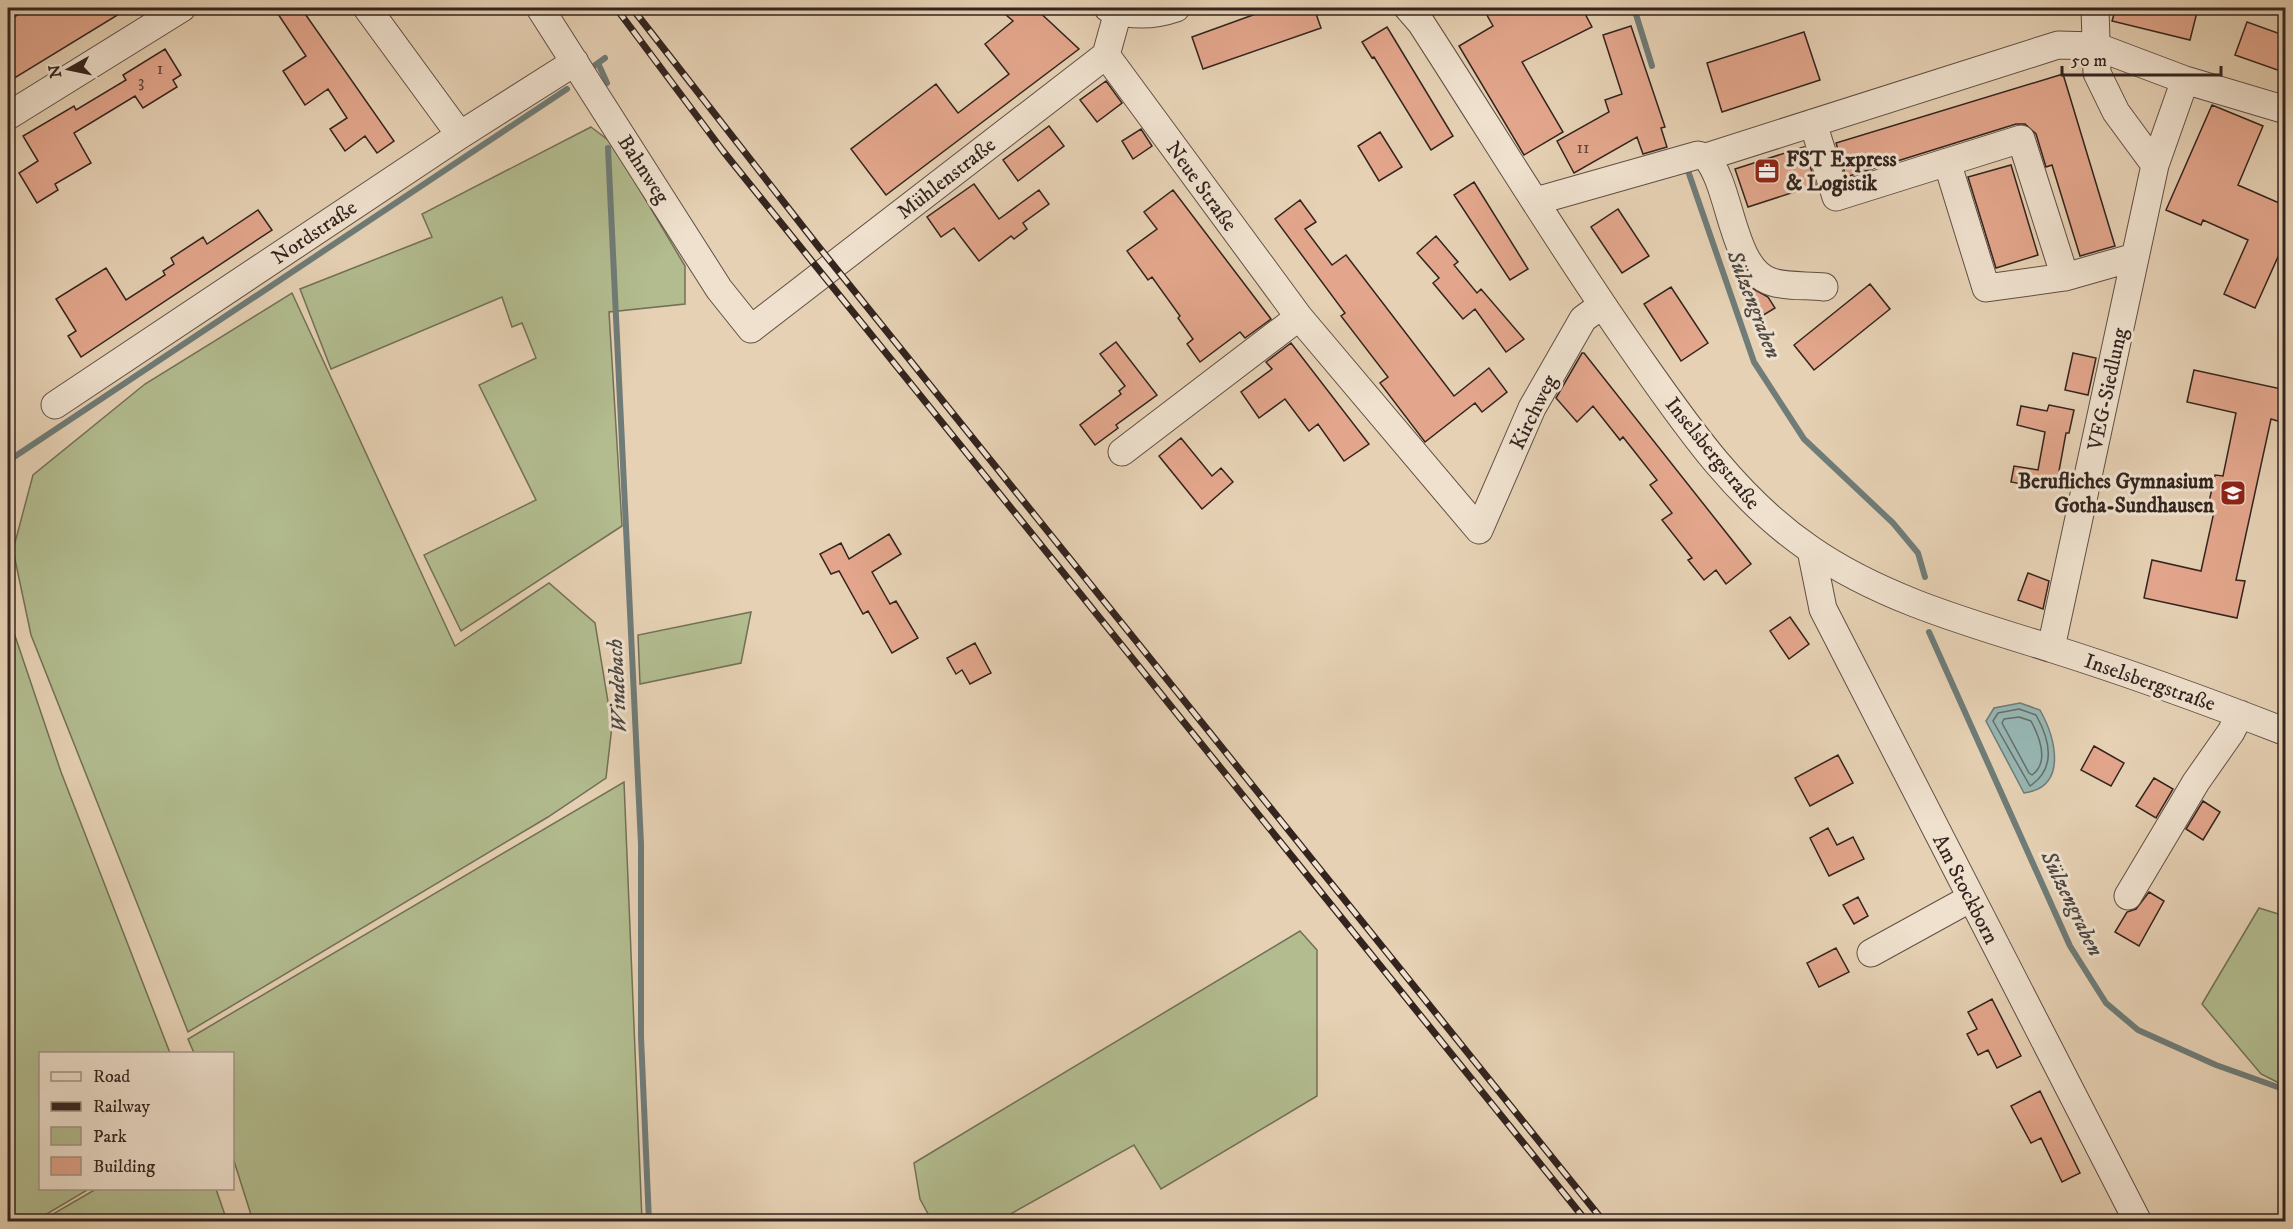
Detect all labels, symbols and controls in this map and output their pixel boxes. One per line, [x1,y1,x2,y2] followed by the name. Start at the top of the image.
[39,39,99,99] north arrow
[2062,39,2221,77] scale bar
[2071,50,2107,72] text: 50 m
[157,58,163,80] house number: 1
[44,63,66,79] text: N
[138,71,144,93] house number: 3
[611,130,675,209] street label: Bahnweg
[892,132,1001,225] street label: Mühlenstraße
[1160,137,1243,237] street label: Neue Straße
[1576,137,1590,159] house number: 11
[1786,147,1896,197] place label: FST Express & Logistik
[1752,156,1782,186] office icon: FST Express & Logistik
[267,195,362,271] street label: Nordstraße
[1720,246,1787,363] water label: Sülzengraben
[2082,325,2134,454] street label: VEG-Siedlung
[1505,370,1563,454] street label: Kirchweg
[1659,392,1766,515] street label: Inselsbergstraße
[2018,469,2215,519] place label: Berufliches Gymnasium Gotha-Sundhausen
[2218,478,2248,508] school or university icon: Berufliches Gymnasium Gotha-Sundhausen
[602,638,633,734] water label: Windebach
[2081,648,2219,718] street label: Inselsbergstraße
[1926,830,2004,949] street label: Am Stockborn
[2034,846,2109,961] water label: Sülzengraben
[39,1052,234,1190] legend
[93,1066,130,1088] text: Road
[93,1096,151,1118] text: Railway
[93,1126,127,1148] text: Park
[93,1156,155,1178] text: Building

